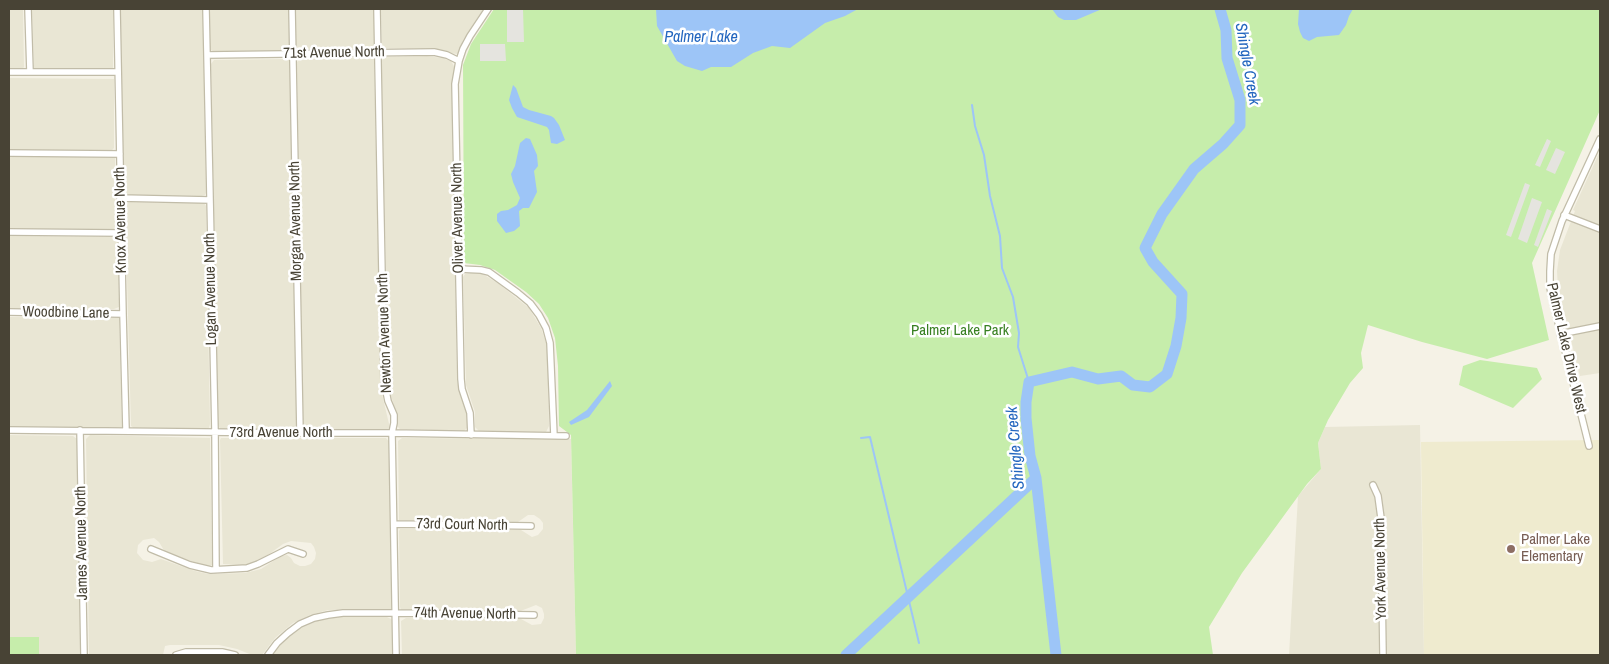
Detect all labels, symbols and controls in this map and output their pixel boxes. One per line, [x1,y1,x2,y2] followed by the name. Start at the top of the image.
[1230,21,1264,107] water label: Shingle Creek
[664,28,738,48] water label: Palmer Lake
[283,43,385,63] street label: 71st Avenue North
[286,161,306,281] street label: Morgan Avenue North
[448,162,468,274] street label: Oliver Avenue North
[111,167,131,273] street label: Knox Avenue North
[201,233,221,345] street label: Logan Avenue North
[374,273,396,393] street label: Newton Avenue North
[1542,281,1590,415] street label: Palmer Lake Drive West
[23,303,109,323] street label: Woodbine Lane
[911,322,1009,340] park label: Palmer Lake Park
[1003,406,1029,490] water label: Shingle Creek
[229,424,333,442] street label: 73rd Avenue North
[72,486,92,600] street label: James Avenue North
[416,515,508,535] street label: 73rd Court North
[1371,517,1391,621] street label: York Avenue North
[1521,531,1590,566] place label: Palmer Lake Elementary
[1505,543,1517,555] marker: Palmer Lake Elementary
[414,604,516,624] street label: 74th Avenue North

